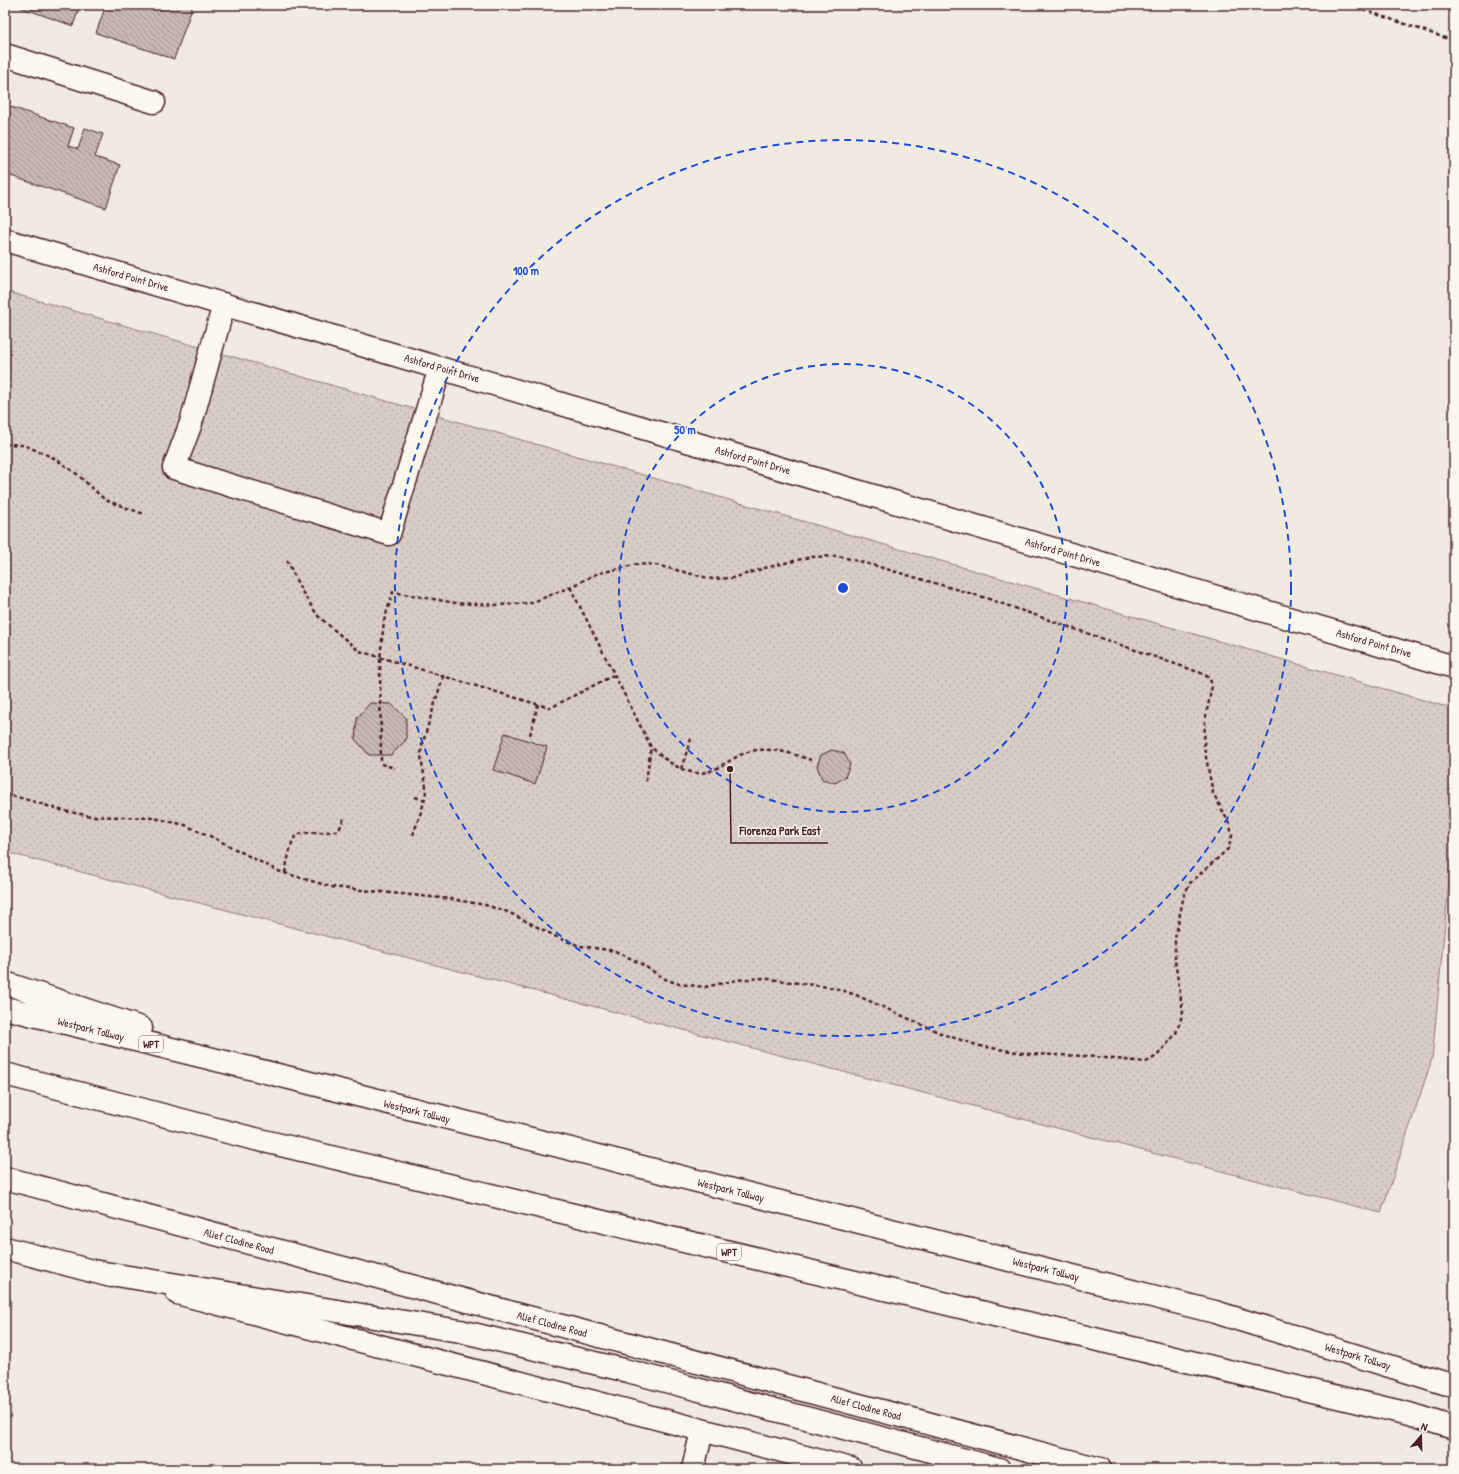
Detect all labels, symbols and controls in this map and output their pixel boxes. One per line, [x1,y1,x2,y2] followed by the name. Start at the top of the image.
[92,260,171,295] street label: Ashford Point Drive
[513,262,539,279] text: 100 m
[403,351,482,386] street label: Ashford Point Drive
[674,421,696,438] text: 50 m
[714,443,793,478] street label: Ashford Point Drive
[1024,535,1103,570] street label: Ashford Point Drive
[836,581,850,595] centre of rings
[1335,626,1414,661] street label: Ashford Point Drive
[731,819,828,843] callout: Fiorenza Park East
[738,822,821,839] text: Fiorenza Park East
[56,1014,126,1044] street label: Westpark Tollway
[139,1036,163,1052] road number: WPT
[382,1096,452,1126] street label: Westpark Tollway
[696,1175,766,1205] street label: Westpark Tollway
[203,1225,276,1257] street label: Alief Clodine Road
[717,1244,741,1260] road number: WPT
[1011,1254,1081,1284] street label: Westpark Tollway
[516,1308,589,1340] street label: Alief Clodine Road
[1323,1339,1393,1373] street label: Westpark Tollway
[830,1391,903,1423] street label: Alief Clodine Road
[1401,1416,1441,1456] north arrow
[1419,1419,1430,1434] text: N

